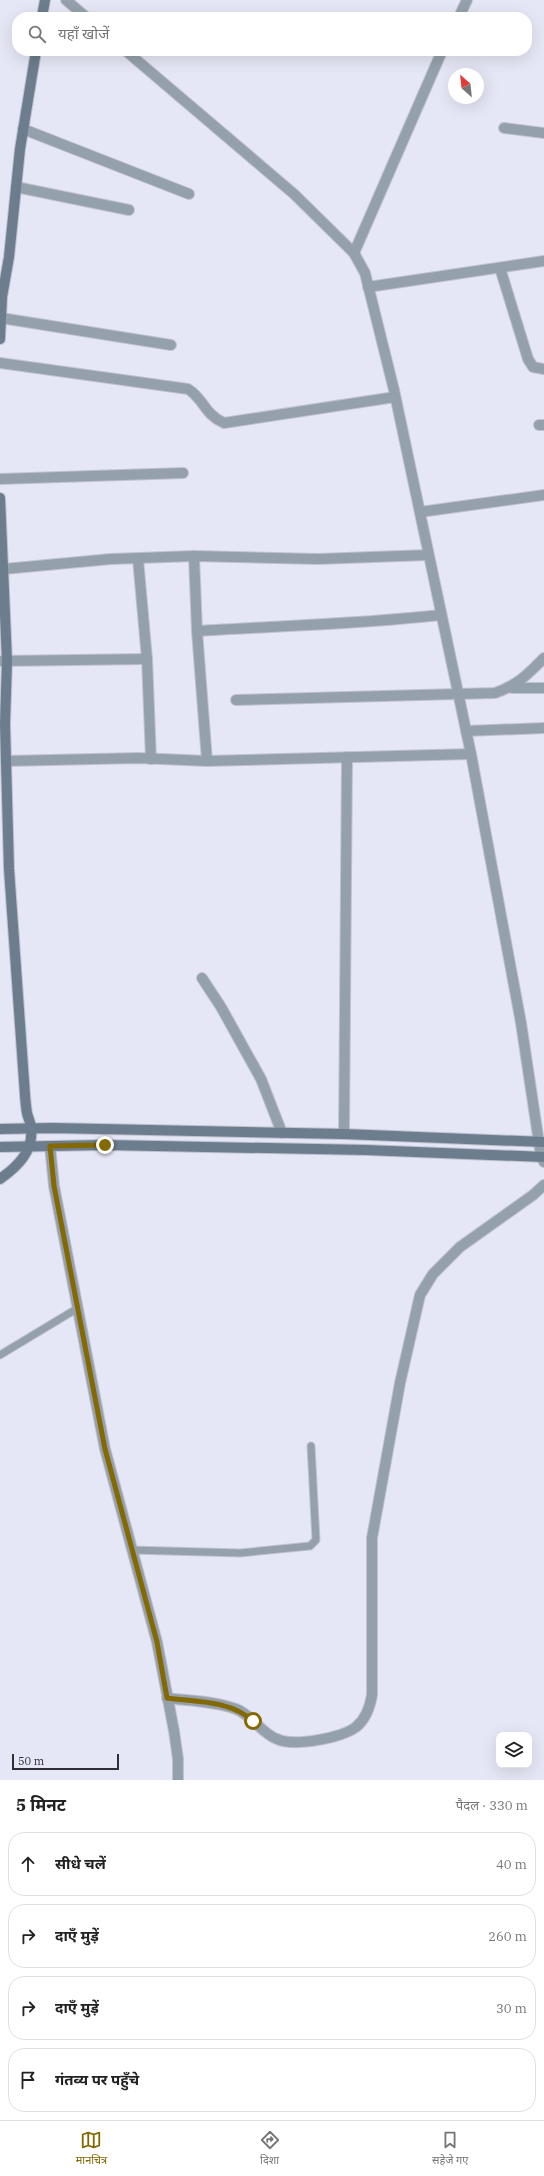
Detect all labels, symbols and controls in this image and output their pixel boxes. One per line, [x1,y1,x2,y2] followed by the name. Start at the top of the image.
[12,12,532,56] search box
[26,23,48,45] icon: search
[58,24,109,43] text: यहाँ खोजें
[448,68,484,104] north arrow
[96,1136,114,1154] route end
[244,1712,262,1730] route start
[496,1732,532,1768] map controls
[496,1732,532,1768] button: layers
[12,1752,119,1771] scale bar
[18,1754,44,1768] text: 50 m
[16,1794,66,1816] text: 5 मिनट
[456,1797,528,1814] text: पैदल · 330 m
[17,1853,39,1875] icon: ahead
[55,1854,106,1873] text: सीधे चलें
[496,1856,527,1873] text: 40 m
[17,1925,39,1947] icon: right
[55,1926,99,1945] text: दाएँ मुड़ें
[488,1928,527,1945] text: 260 m
[17,1997,39,2019] icon: right
[55,1998,99,2017] text: दाएँ मुड़ें
[496,2000,527,2017] text: 30 m
[17,2069,39,2091] icon: arrive
[55,2070,139,2089] text: गंतव्य पर पहुँचे
[76,2129,107,2168] tab: मानचित्र
[259,2129,281,2168] tab: दिशा
[432,2129,468,2168] tab: सहेजे गए

